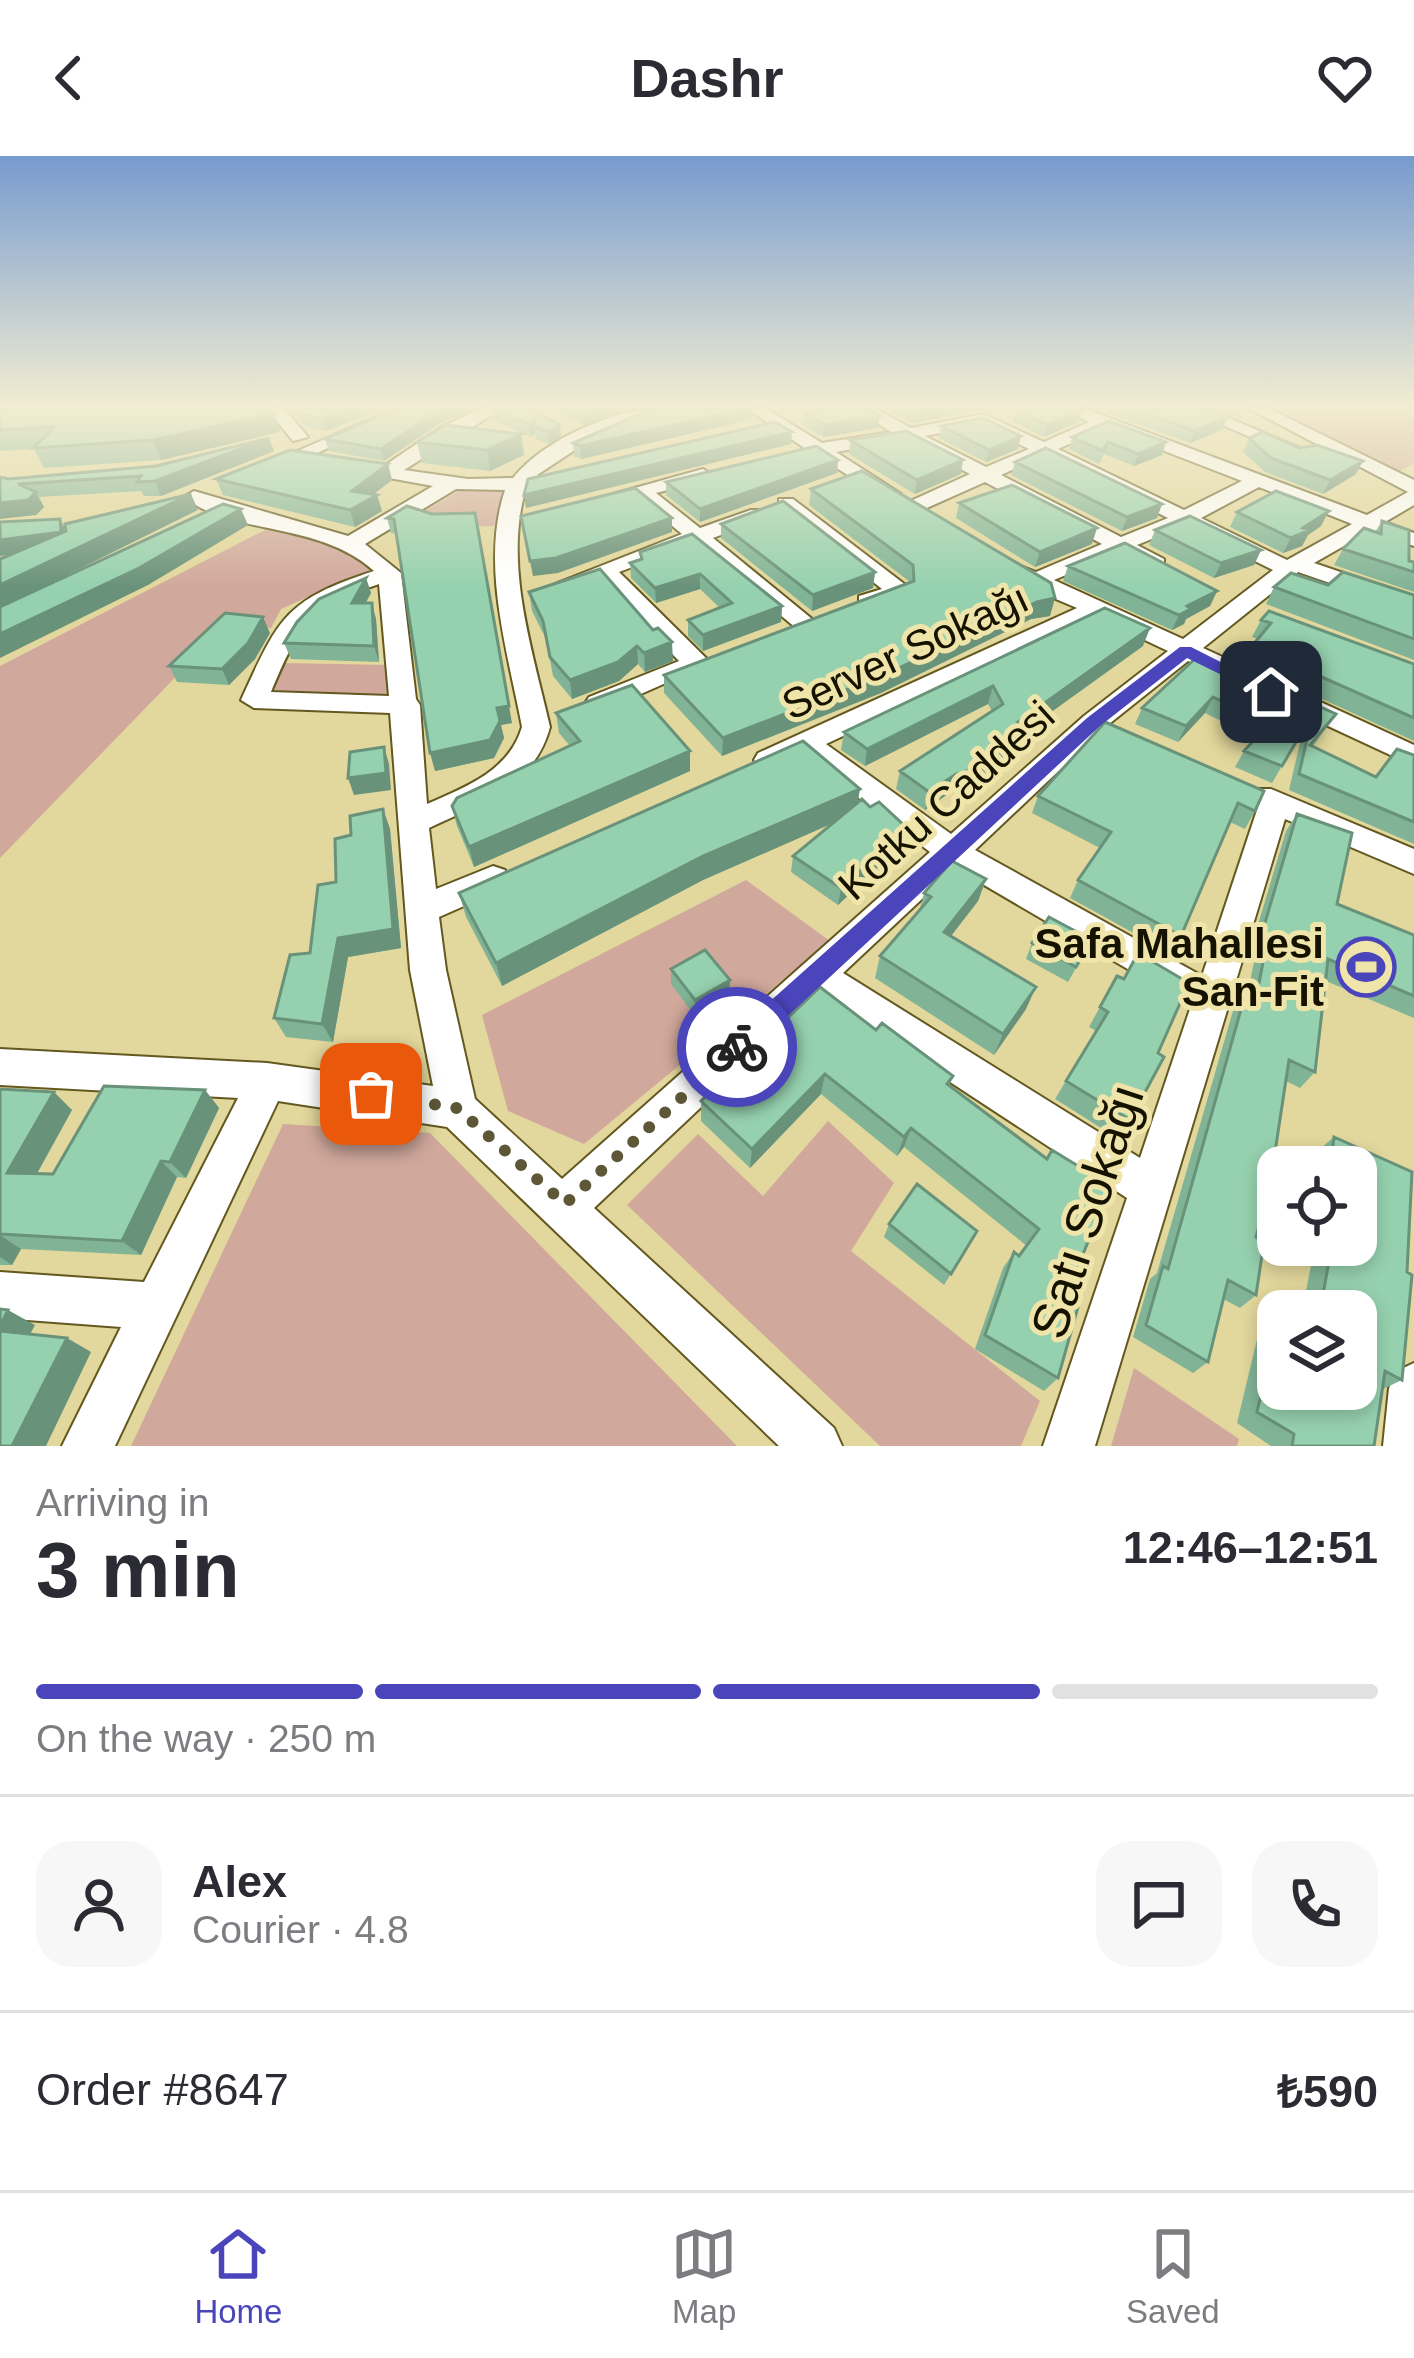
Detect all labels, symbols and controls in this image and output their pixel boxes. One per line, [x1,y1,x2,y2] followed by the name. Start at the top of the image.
[36,45,102,111] icon: back
[1312,45,1378,111] icon: heart
[630,48,784,108] text: Dashr
[775,574,1036,729] street label: Server Sokağı
[1220,641,1322,743] pin
[1238,659,1304,725] icon: home
[829,692,1064,909] street label: Kotku Caddesi
[1035,920,1324,1015] place label: Safa Mahallesi San-Fit
[1335,936,1397,998] sports icon: Safa Mahallesi San-Fit
[677,987,797,1107] courier
[704,1014,770,1080] icon: bike
[320,1043,422,1145] pin
[338,1061,404,1127] icon: bag
[1020,1077,1155,1345] street label: Satı Sokağı
[1257,1146,1377,1410] map controls
[1257,1146,1377,1266] button: locate
[1257,1290,1377,1410] button: layers
[36,1481,209,1524] text: Arriving in
[1123,1522,1378,1573] text: 12:46–12:51
[36,1526,240,1614] text: 3 min
[36,1717,376,1760] text: On the way · 250 m
[36,1841,162,1967] button: person
[1096,1841,1222,1967] button: chat
[1252,1841,1378,1967] button: phone
[192,1856,287,1907] text: Alex
[192,1908,409,1951] text: Courier · 4.8
[36,2064,289,2115] text: Order #8647
[1277,2066,1378,2117] text: ₺590
[194,2221,282,2331] tab: Home
[671,2221,737,2331] tab: Map
[1126,2221,1220,2331] tab: Saved

